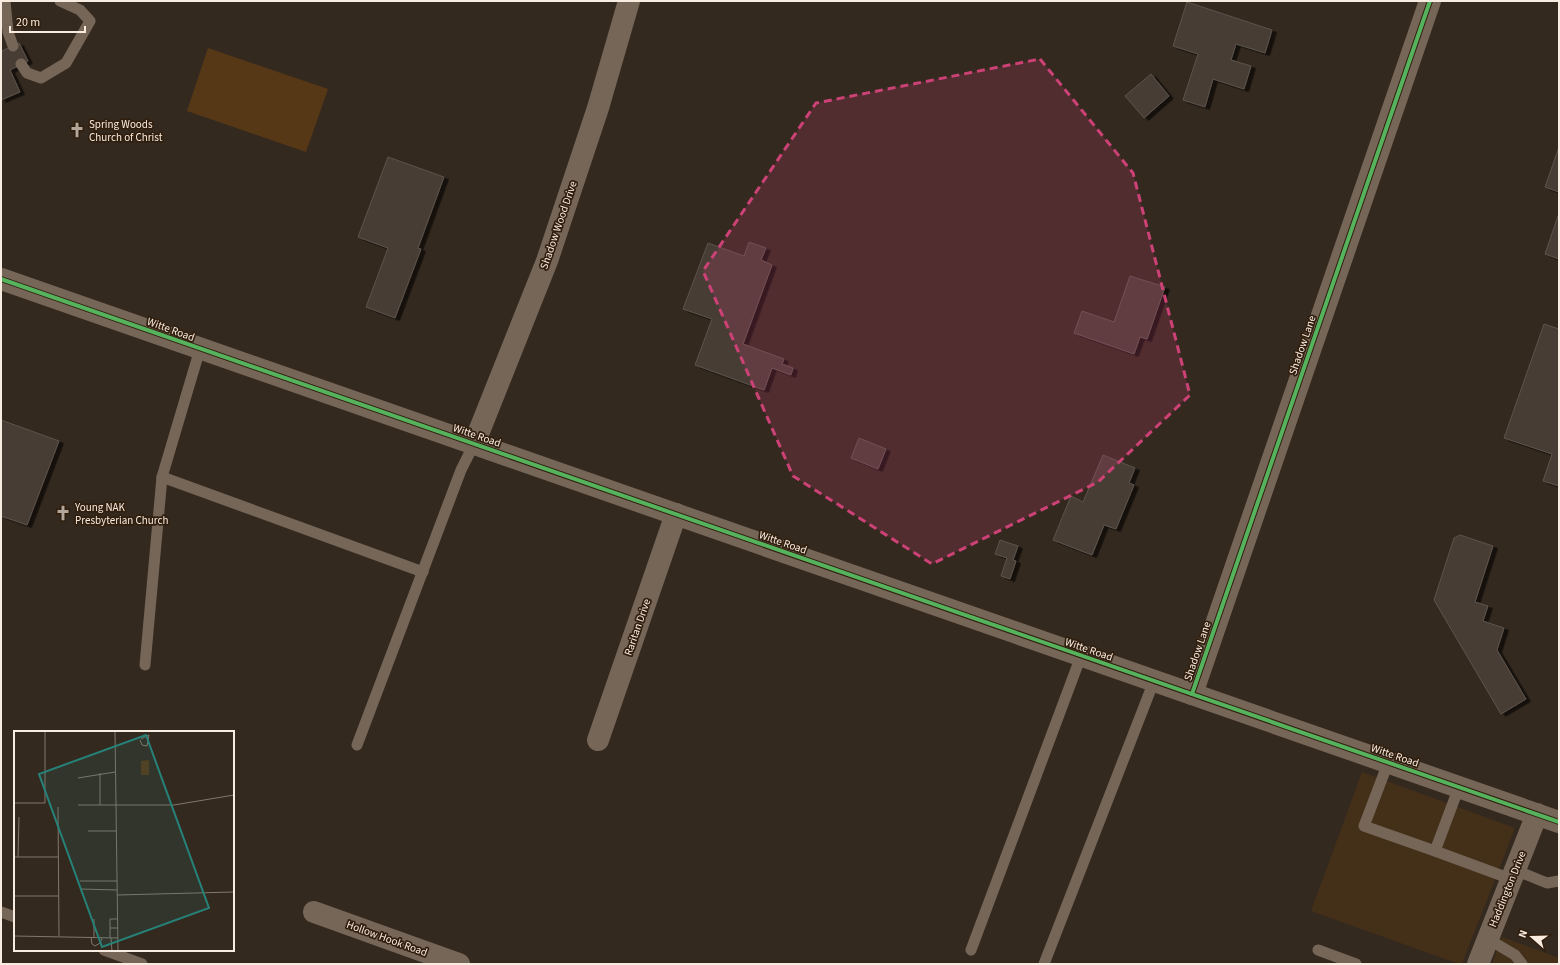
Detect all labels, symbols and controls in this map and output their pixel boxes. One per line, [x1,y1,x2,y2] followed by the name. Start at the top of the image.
[10,8,85,34] scale bar
[16,14,40,31] text: 20 m
[89,117,163,145] place label: Spring Woods Church of Christ
[68,121,86,139] church icon: Spring Woods Church of Christ
[536,179,581,271] street label: Shadow Wood Drive
[1285,313,1320,377] street label: Shadow Lane
[145,314,197,345] street label: Witte Road
[451,420,503,451] street label: Witte Road
[74,500,168,528] place label: Young NAK Presbyterian Church
[54,504,72,522] church icon: Young NAK Presbyterian Church
[757,527,809,558] street label: Witte Road
[621,596,654,658] street label: Raritan Drive
[1180,619,1215,683] street label: Shadow Lane
[1063,634,1115,665] street label: Witte Road
[14,731,234,951] inset map
[1369,740,1421,771] street label: Witte Road
[1485,848,1530,929] street label: Haddington Drive
[344,917,429,960] street label: Hollow Hook Road
[1512,917,1552,957] north arrow
[1515,928,1531,940] text: N

